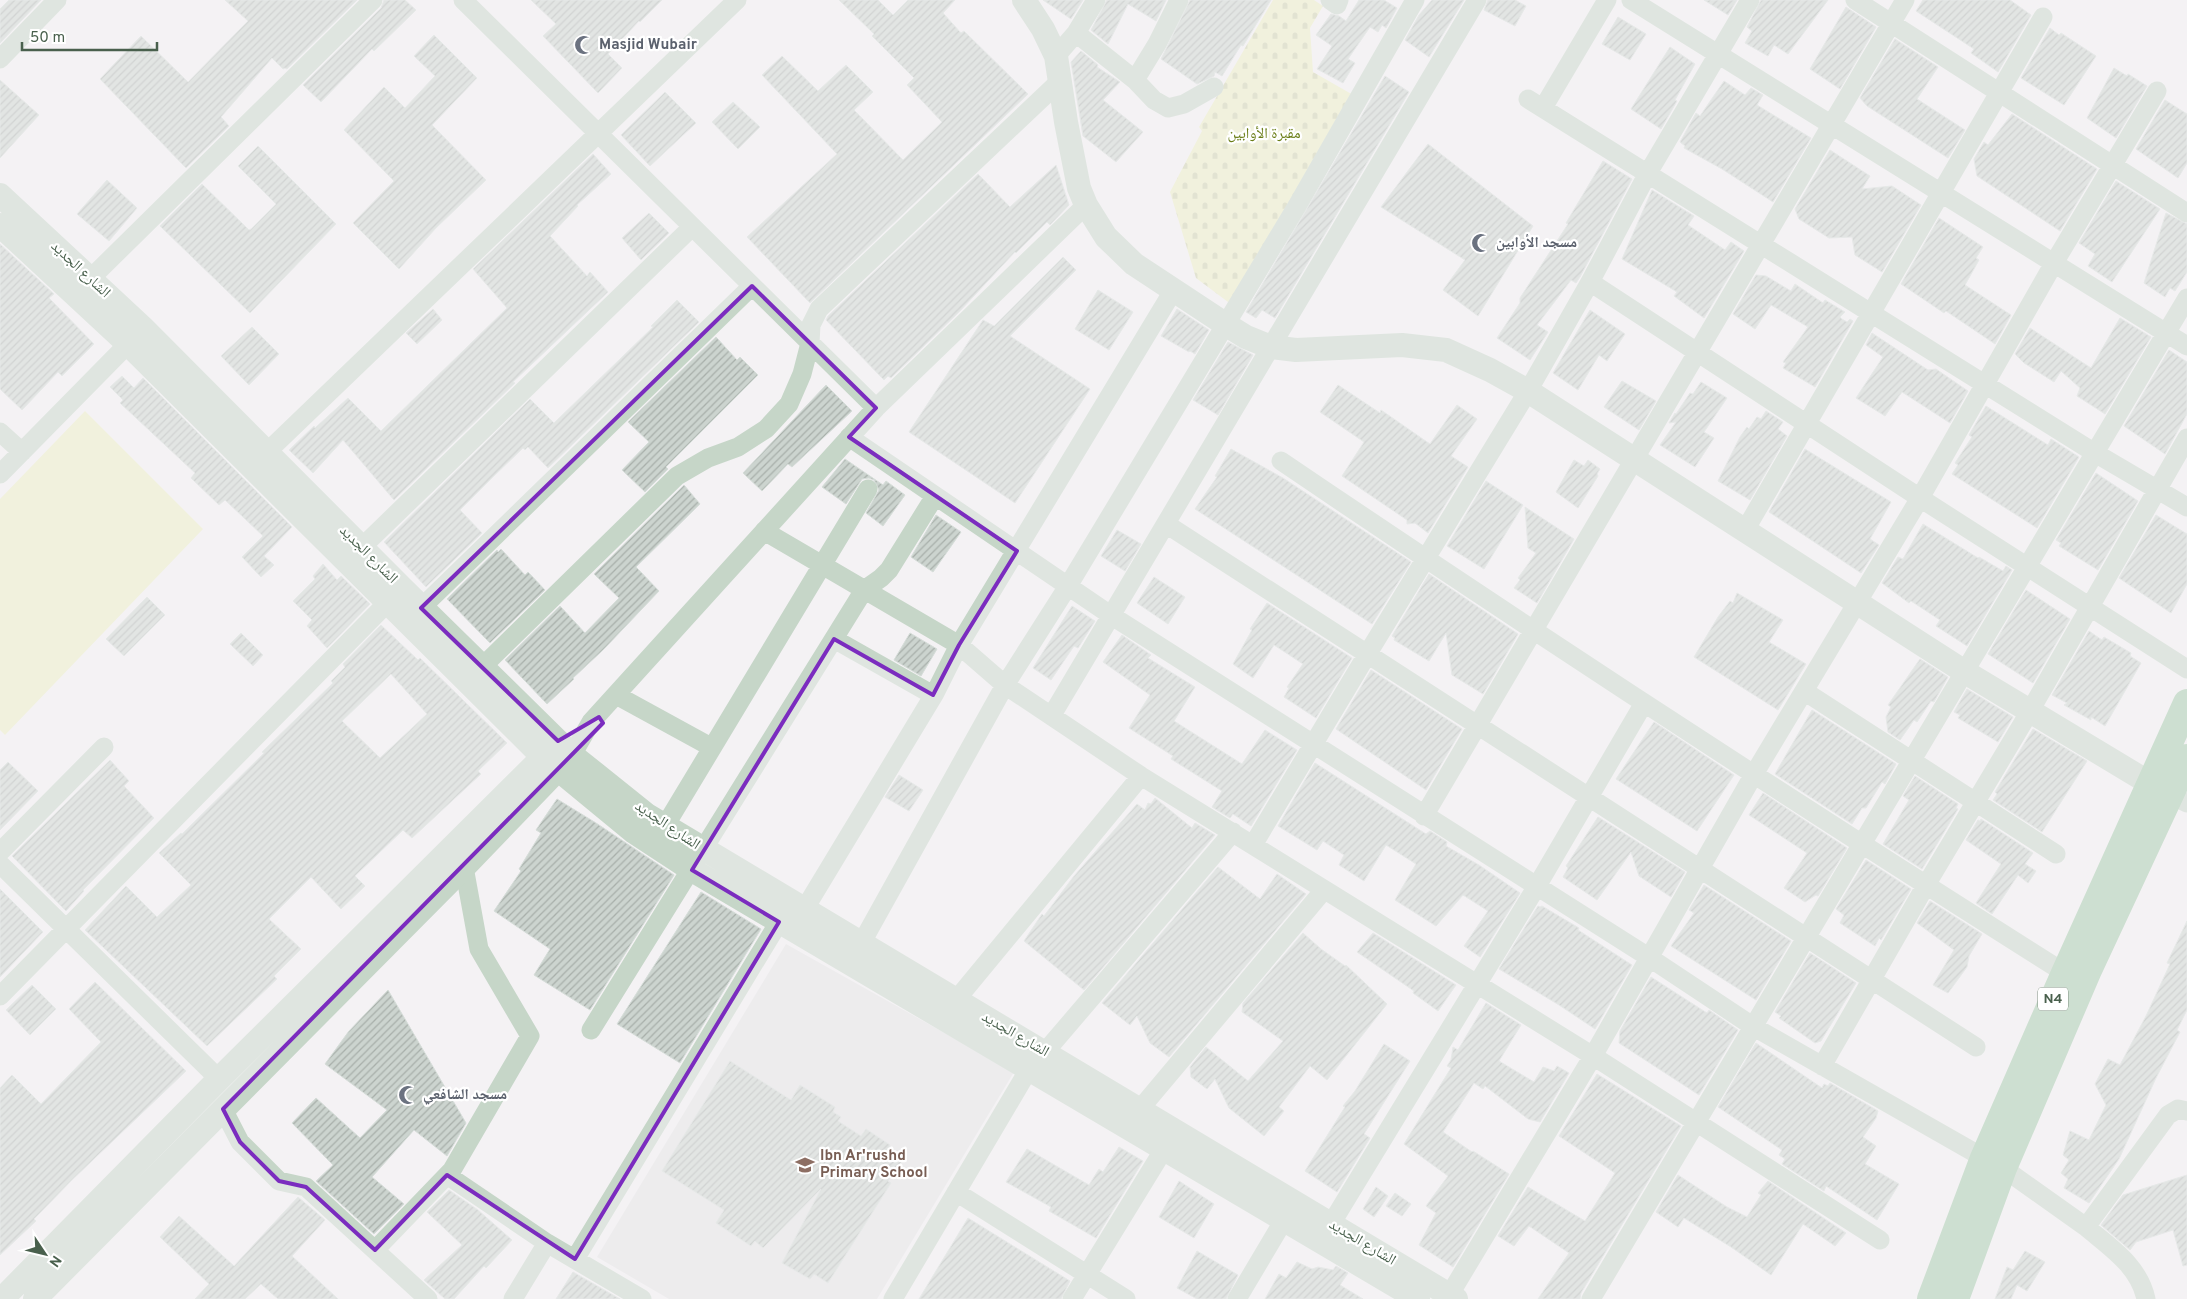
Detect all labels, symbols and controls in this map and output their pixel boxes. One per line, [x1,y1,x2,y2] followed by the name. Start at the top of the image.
[22,20,158,52] scale bar
[30,29,65,48] text: 50 m
[573,34,595,56] mosque icon: Masjid Wubair
[599,36,698,55] place label: Masjid Wubair
[1228,125,1301,144] park label: مقبرة الأوابين
[1470,232,1492,254] mosque icon: مسجد الأوابين
[1496,234,1577,253] place label: مسجد الأوابين
[46,237,114,303] street label: الشارع الجديد
[335,522,401,588] street label: الشارع الجديد
[631,797,703,855] street label: الشارع الجديد
[2038,988,2068,1011] road number: N4
[978,1008,1052,1062] street label: الشارع الجديد
[397,1084,419,1106] mosque icon: مسجد الشافعي
[423,1086,507,1105] place label: مسجد الشافعي
[820,1147,928,1183] place label: Ibn Ar'rushd Primary School
[794,1154,816,1176] school or university icon: Ibn Ar'rushd Primary School
[1325,1216,1399,1270] street label: الشارع الجديد
[20,1229,70,1279] north arrow
[45,1252,64,1270] text: N

